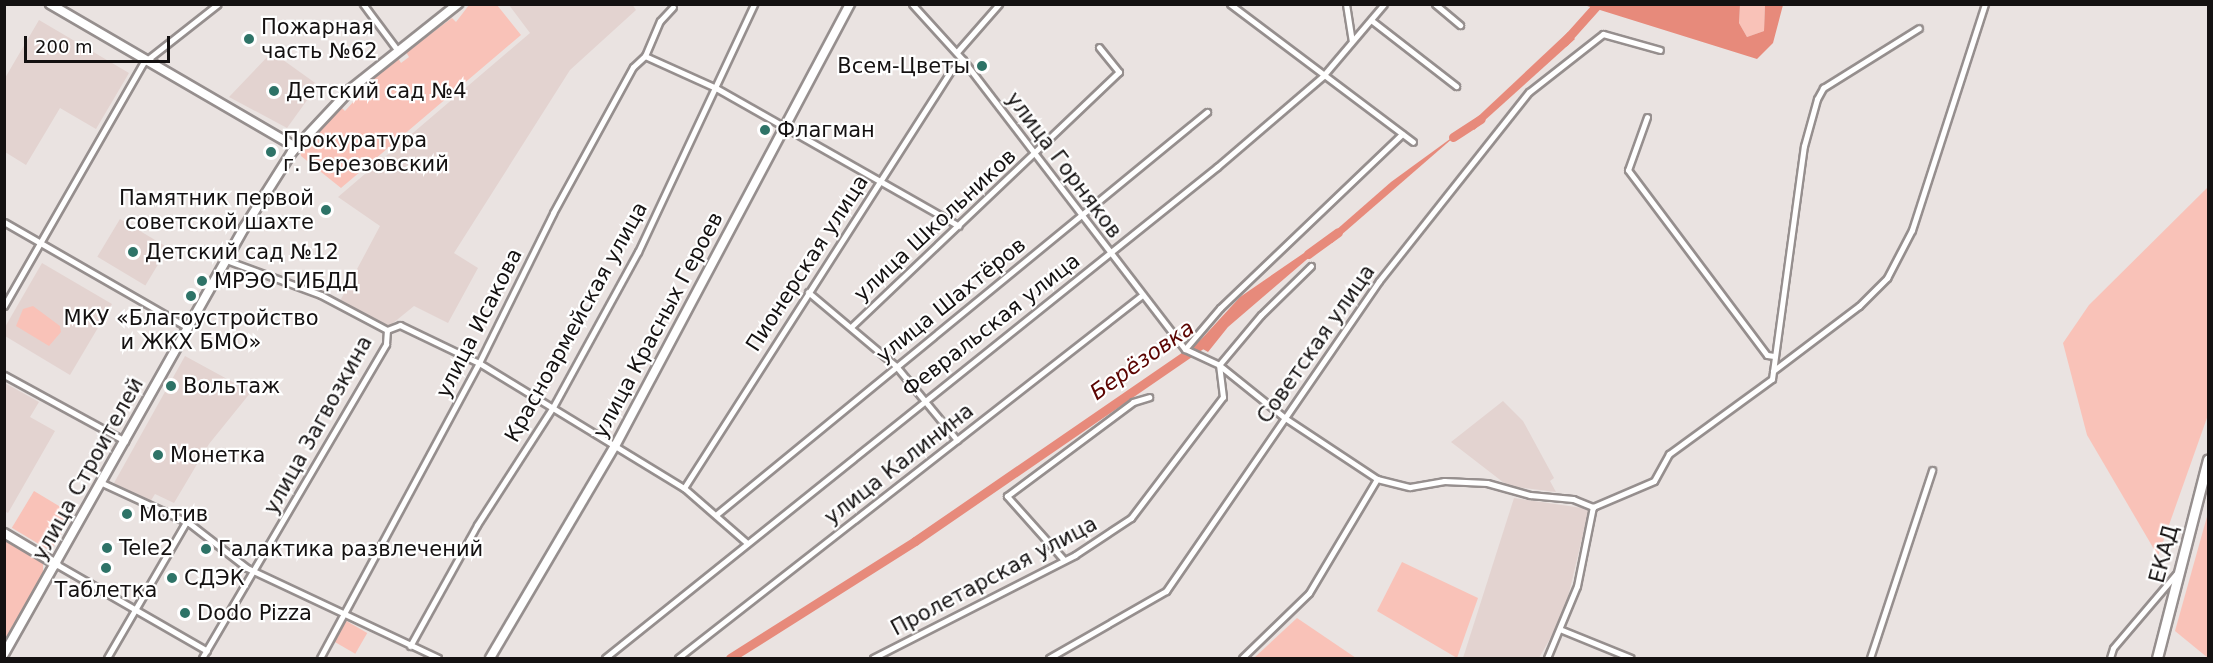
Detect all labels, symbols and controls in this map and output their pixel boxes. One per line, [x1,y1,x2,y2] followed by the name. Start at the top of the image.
[261,14,378,64] place label: Пожарная часть №62
[27,24,172,62] scale bar
[242,32,256,46] marker: Пожарная часть №62
[35,36,93,57] text: 200 m
[837,53,970,79] place label: Всем-Цветы
[975,59,989,73] marker: Всем-Цветы
[286,78,467,104] place label: Детский сад №4
[267,84,281,98] marker: Детский сад №4
[1001,87,1127,243] street label: улица Горняков
[777,117,875,143] place label: Флагман
[758,123,772,137] marker: Флагман
[283,127,449,177] place label: Прокуратура г. Березовский
[849,143,1021,307] street label: улица Школьников
[264,145,278,159] marker: Прокуратура г. Березовский
[741,170,873,356] street label: Пионерская улица
[119,185,314,235] place label: Памятник первой советской шахте
[499,197,653,447] street label: Красноармейская улица
[319,203,333,217] marker: Памятник первой советской шахте
[588,208,728,442] street label: улица Красных Героев
[871,232,1031,368] street label: улица Шахтёров
[145,239,339,265] place label: Детский сад №12
[430,244,528,402] street label: улица Исакова
[126,245,140,259] marker: Детский сад №12
[897,248,1085,402] street label: Февральская улица
[1252,260,1380,428] street label: Советская улица
[214,268,358,294] place label: МРЭО ГИБДД
[195,274,209,288] marker: МРЭО ГИБДД
[184,289,198,303] marker: МКУ «Благоустройство и ЖКХ БМО»
[64,305,318,355] place label: МКУ «Благоустройство и ЖКХ БМО»
[1085,314,1199,406] water label: Берёзовка
[258,331,378,519] street label: улица Загвозкина
[27,373,149,565] street label: улица Строителей
[183,373,280,399] place label: Вольтаж
[164,379,178,393] marker: Вольтаж
[819,398,979,530] street label: улица Калинина
[170,442,265,468] place label: Монетка
[151,448,165,462] marker: Монетка
[139,501,208,527] place label: Мотив
[120,507,134,521] marker: Мотив
[887,511,1101,641] street label: Пролетарская улица
[2144,522,2184,586] street label: ЕКАД
[119,535,173,561] place label: Tele2
[218,536,483,562] place label: Галактика развлечений
[100,541,114,555] marker: Tele2
[199,542,213,556] marker: Галактика развлечений
[99,561,113,575] marker: Таблетка
[184,565,245,591] place label: СДЭК
[165,571,179,585] marker: СДЭК
[55,577,157,603] place label: Таблетка
[197,600,312,626] place label: Dodo Pizza
[178,606,192,620] marker: Dodo Pizza

